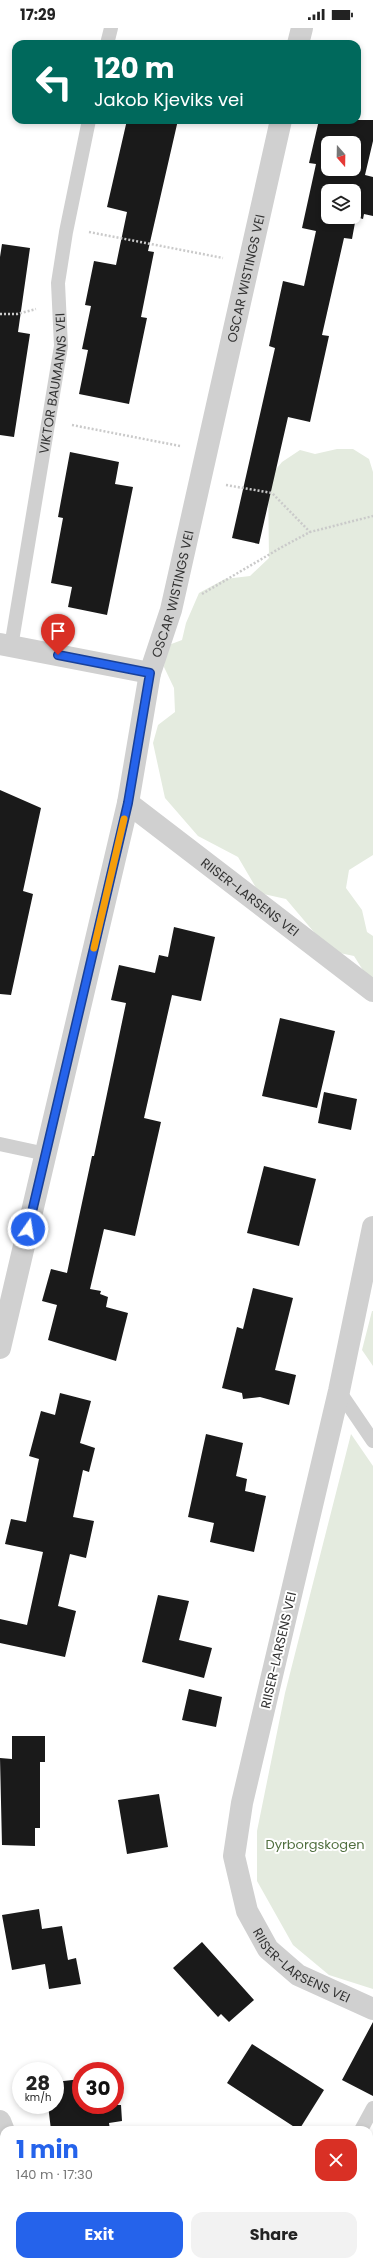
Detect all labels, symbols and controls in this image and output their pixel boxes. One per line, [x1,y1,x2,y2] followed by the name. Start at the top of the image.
[20,4,56,25] text: 17:29
[94,49,174,88] text: 120 m
[28,56,80,108] icon: left
[94,87,244,112] text: Jakob Kjeviks vei
[321,136,361,176] north arrow
[321,136,361,224] map controls
[321,184,361,224] button: layers
[222,212,270,344] street label: OSCAR WISTINGS VEI
[34,313,71,455] street label: VIKTOR BAUMANNS VEI
[147,529,199,660] street label: OSCAR WISTINGS VEI
[41,614,75,655] pin
[47,620,69,642] icon: arrive
[197,853,303,941] street label: RIISER-LARSENS VEI
[7,1208,49,1250] position arrow
[256,1590,301,1710] street label: RIISER-LARSENS VEI
[265,1835,365,1854] park label: Dyrborgskogen
[248,1925,353,2007] street label: RIISER-LARSENS VEI
[72,2062,124,2114] speed limit sign: 30
[26,2069,50,2097] text: 28
[25,2090,51,2105] text: km/h
[16,2133,79,2166] text: 1 min
[315,2139,357,2181] button: close
[16,2165,93,2184] text: 140 m · 17:30
[16,2212,183,2258] button: Exit
[191,2212,357,2258] button: Share

